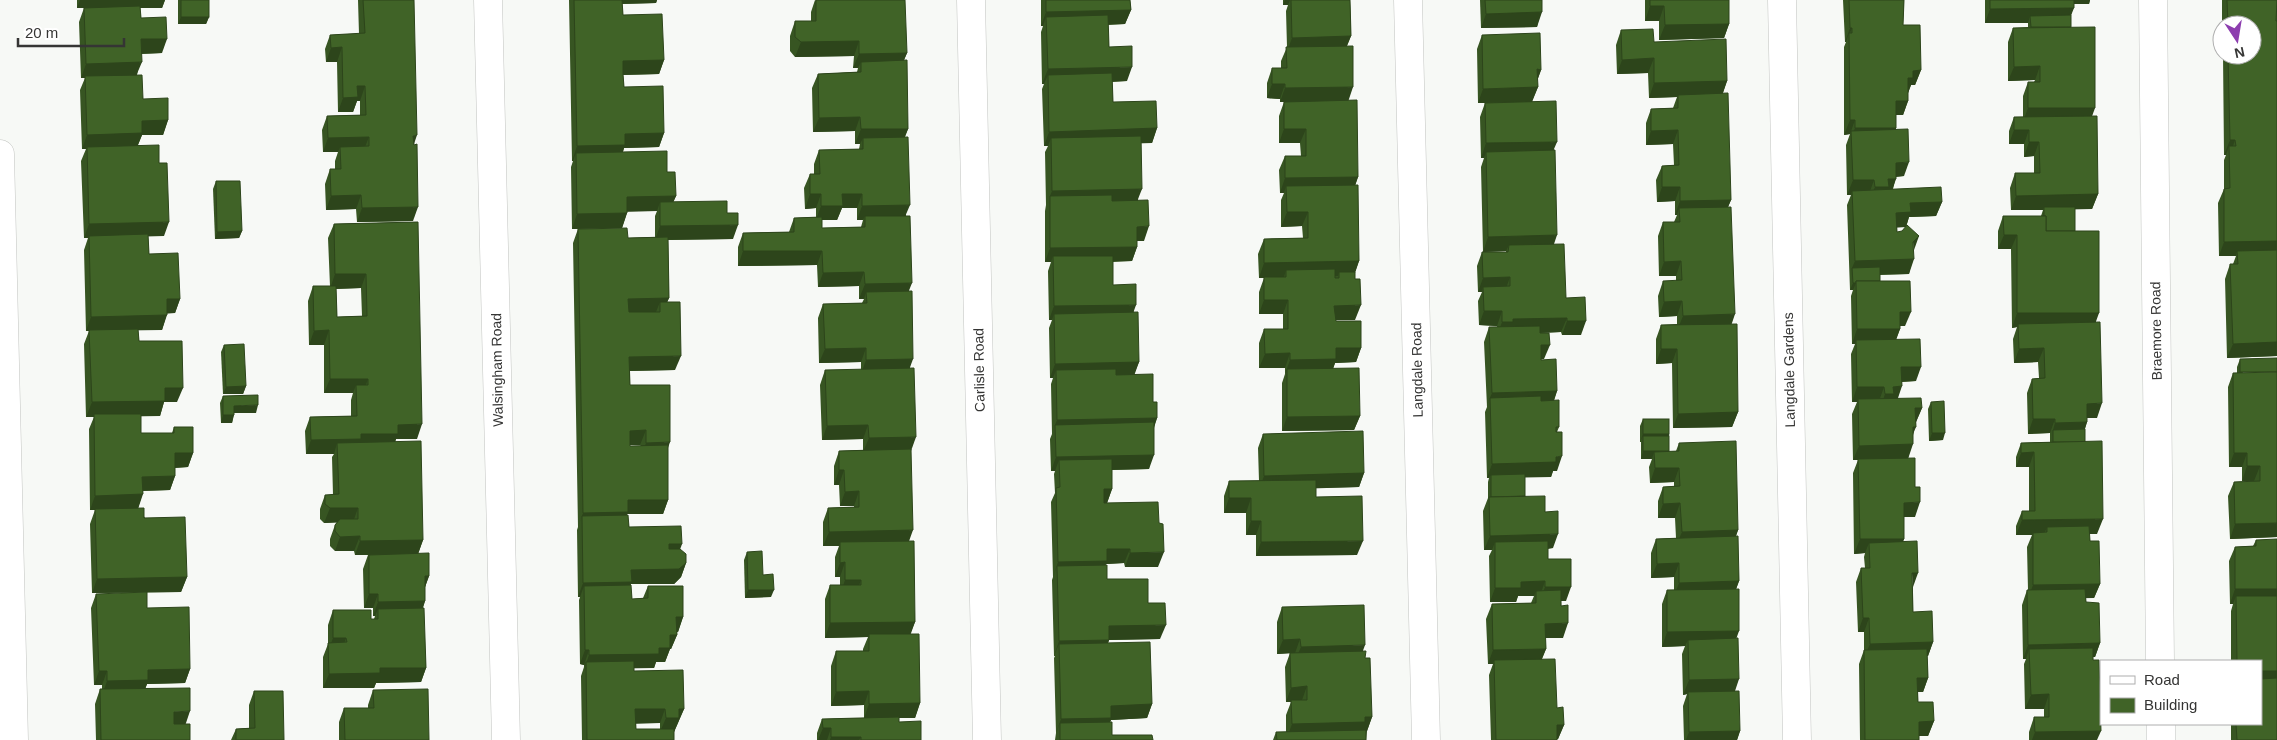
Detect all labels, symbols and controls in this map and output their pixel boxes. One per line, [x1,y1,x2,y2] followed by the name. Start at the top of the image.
[18,15,124,47] scale bar
[2212,15,2262,65] north arrow
[25,24,58,41] text: 20 m
[2233,44,2246,62] text: N
[2147,281,2165,381] street label: Braemore Road
[1780,312,1798,428] street label: Langdale Gardens
[488,313,506,427] street label: Walsingham Road
[1408,322,1426,418] street label: Langdale Road
[970,328,988,412] street label: Carlisle Road
[2100,660,2262,725] legend
[2144,671,2180,688] text: Road
[2144,696,2197,713] text: Building

